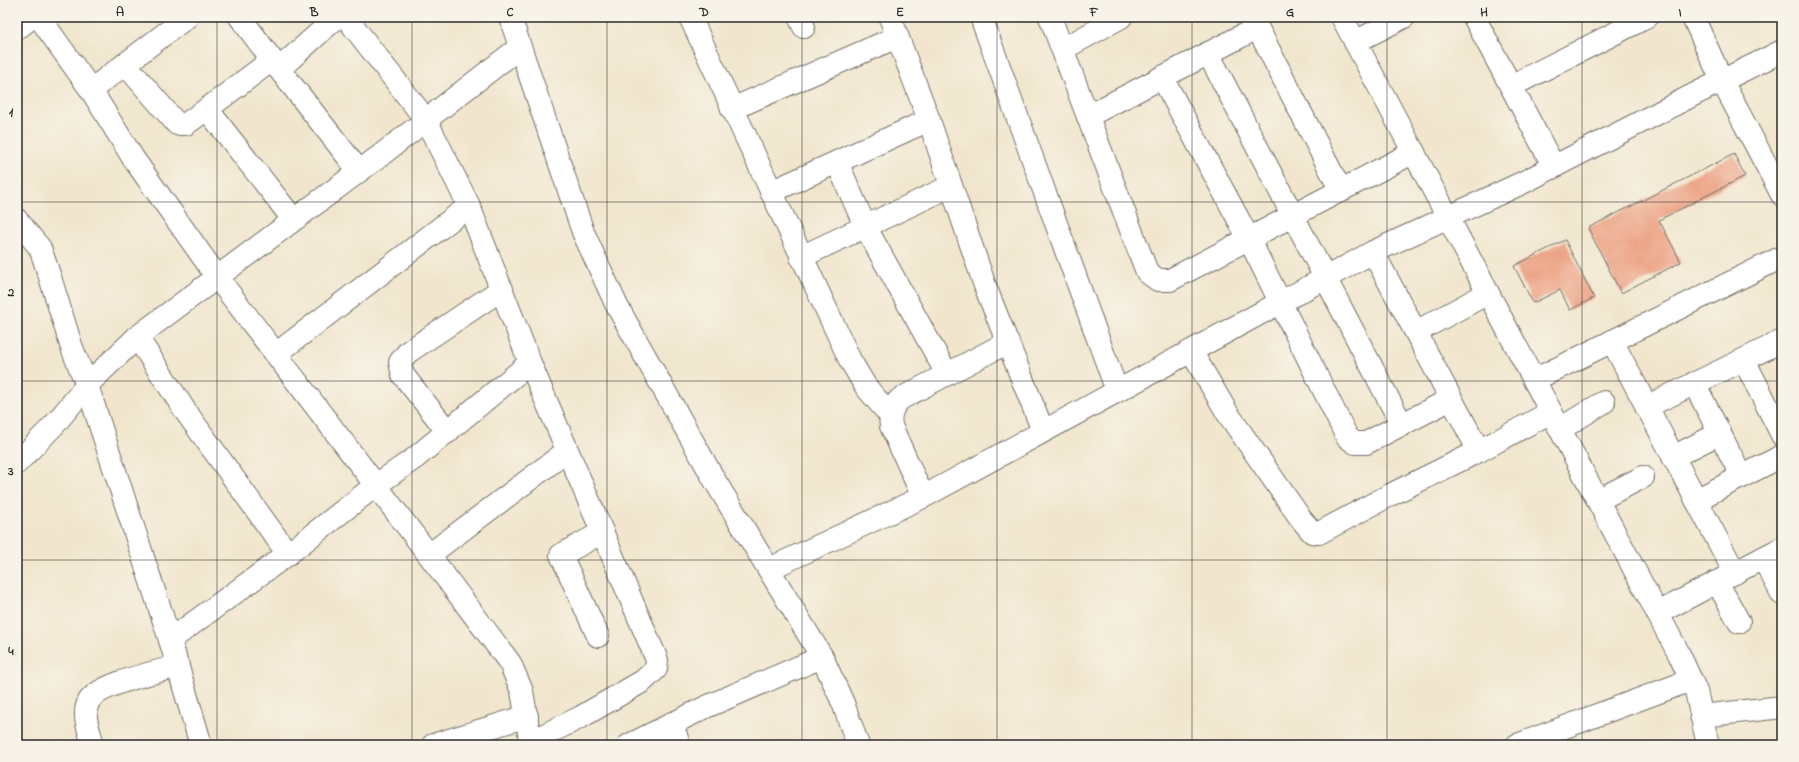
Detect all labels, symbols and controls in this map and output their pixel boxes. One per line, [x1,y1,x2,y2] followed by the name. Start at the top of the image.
[116,3,124,22] text: A
[309,3,319,22] text: B
[506,3,514,22] text: C
[698,3,709,22] text: D
[896,3,904,22] text: E
[1089,3,1099,22] text: F
[1286,3,1294,22] text: G
[1480,3,1488,22] text: H
[1678,3,1682,22] text: I
[9,103,14,122] text: 1
[7,283,15,302] text: 2
[7,462,14,481] text: 3
[7,642,14,661] text: 4

